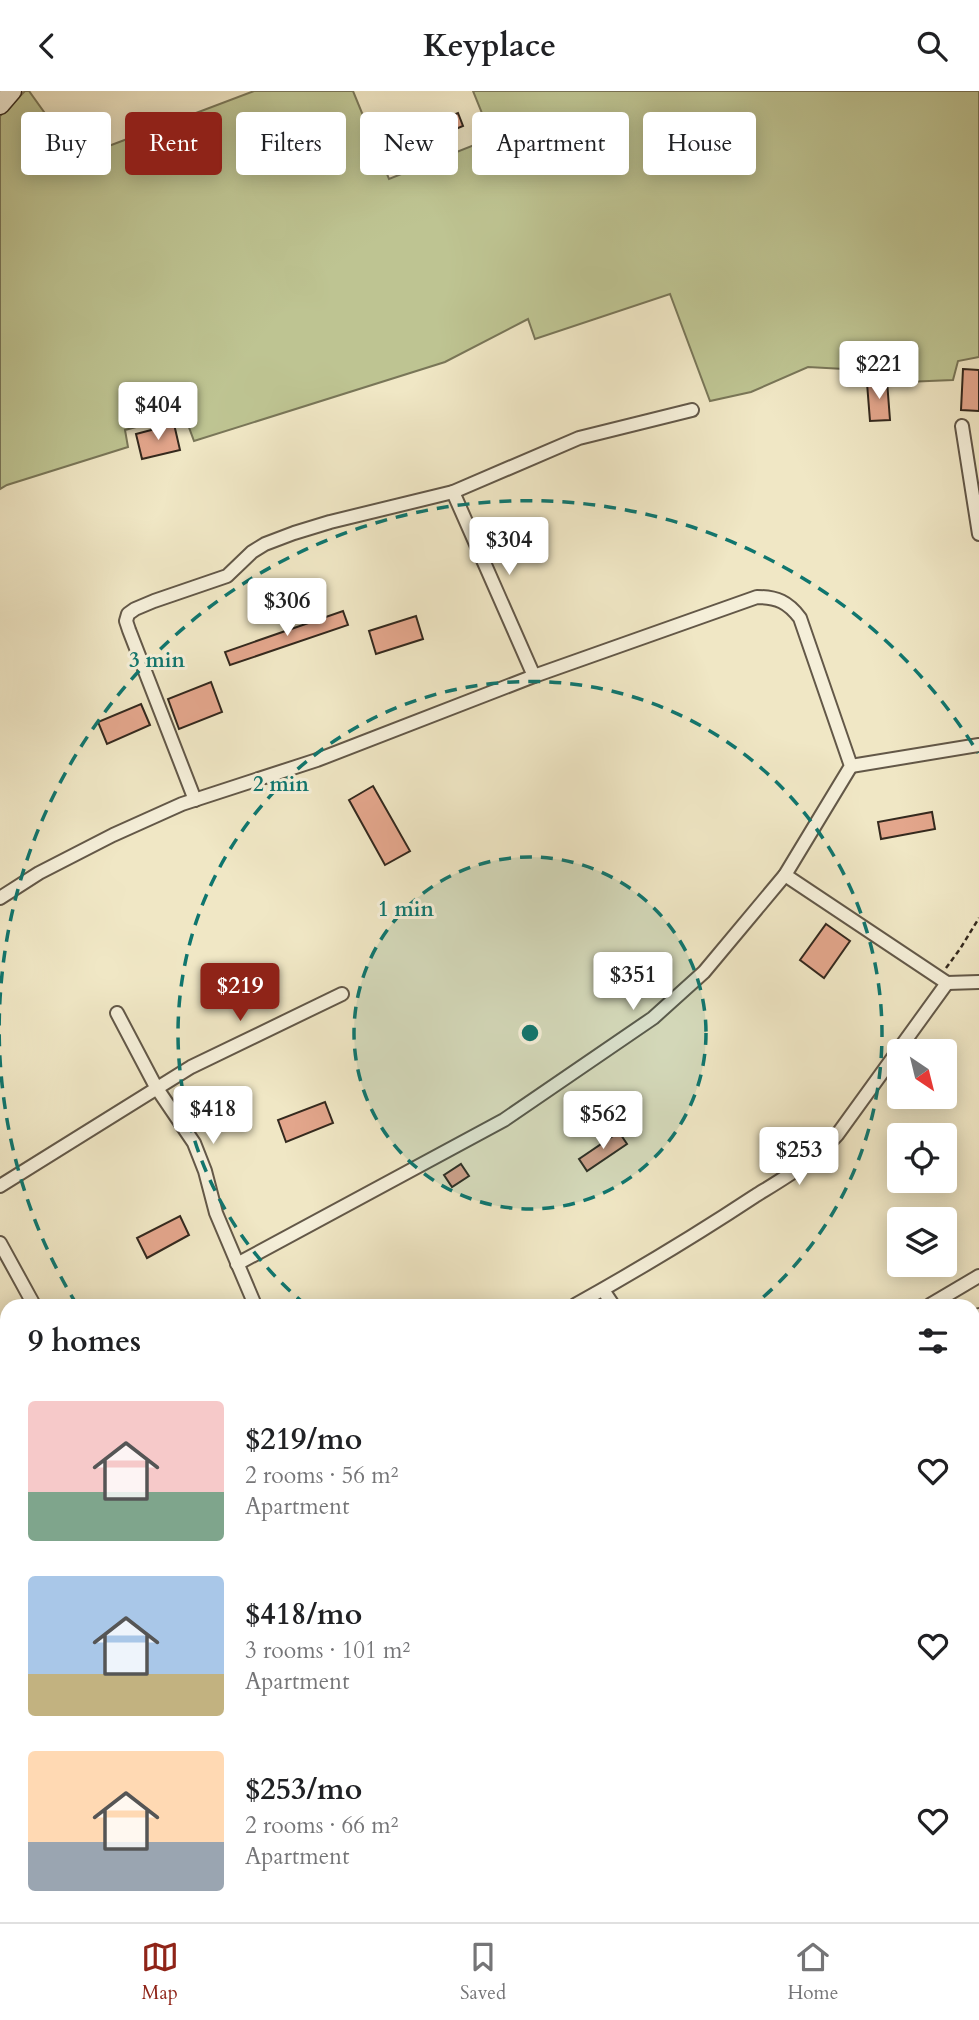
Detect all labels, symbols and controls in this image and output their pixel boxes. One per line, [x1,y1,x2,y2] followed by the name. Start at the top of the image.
[423,24,556,68] text: Keyplace
[28,27,66,65] icon: back
[913,27,951,65] icon: search
[21,112,111,175] chip: Buy
[125,112,222,175] chip: Rent
[236,112,346,175] chip: Filters
[360,112,458,175] chip: New
[472,112,629,175] chip: Apartment
[643,112,756,175] chip: House
[838,341,920,401] pin: $221
[855,348,903,379] text: $221
[117,383,199,442] pin: $404
[134,389,182,420] text: $404
[468,517,550,577] pin: $304
[485,524,533,555] text: $304
[246,579,328,638] pin: $306
[263,585,311,616] text: $306
[129,646,185,675] text: 3 min
[253,770,309,799] text: 2 min
[378,895,434,924] text: 1 min
[592,953,674,1012] pin: $351
[609,959,657,990] text: $351
[199,963,281,1023] pin: $219
[216,970,264,1001] text: $219
[518,1021,542,1045] centre of rings
[887,1039,957,1109] north arrow
[887,1039,957,1277] map controls
[172,1087,254,1146] pin: $418
[562,1091,644,1151] pin: $562
[189,1093,237,1124] text: $418
[579,1098,627,1129] text: $562
[887,1123,957,1193] button: locate
[758,1127,840,1187] pin: $253
[775,1134,823,1165] text: $253
[887,1207,957,1277] button: layers
[28,1321,141,1362] text: 9 homes
[914,1322,952,1360] icon: filters
[245,1419,362,1460] text: $219/mo
[84,1429,168,1513] icon: home
[914,1452,952,1490] icon: heart
[245,1460,398,1491] text: 2 rooms · 56 m²
[245,1491,349,1522] text: Apartment
[245,1594,362,1635] text: $418/mo
[84,1604,168,1688] icon: home
[914,1627,952,1665] icon: heart
[245,1635,410,1666] text: 3 rooms · 101 m²
[245,1666,349,1697] text: Apartment
[245,1769,362,1810] text: $253/mo
[84,1779,168,1863] icon: home
[914,1802,952,1840] icon: heart
[245,1810,398,1841] text: 2 rooms · 66 m²
[245,1841,349,1872] text: Apartment
[141,1938,179,2006] tab: Map
[460,1938,506,2006] tab: Saved
[787,1938,838,2006] tab: Home

